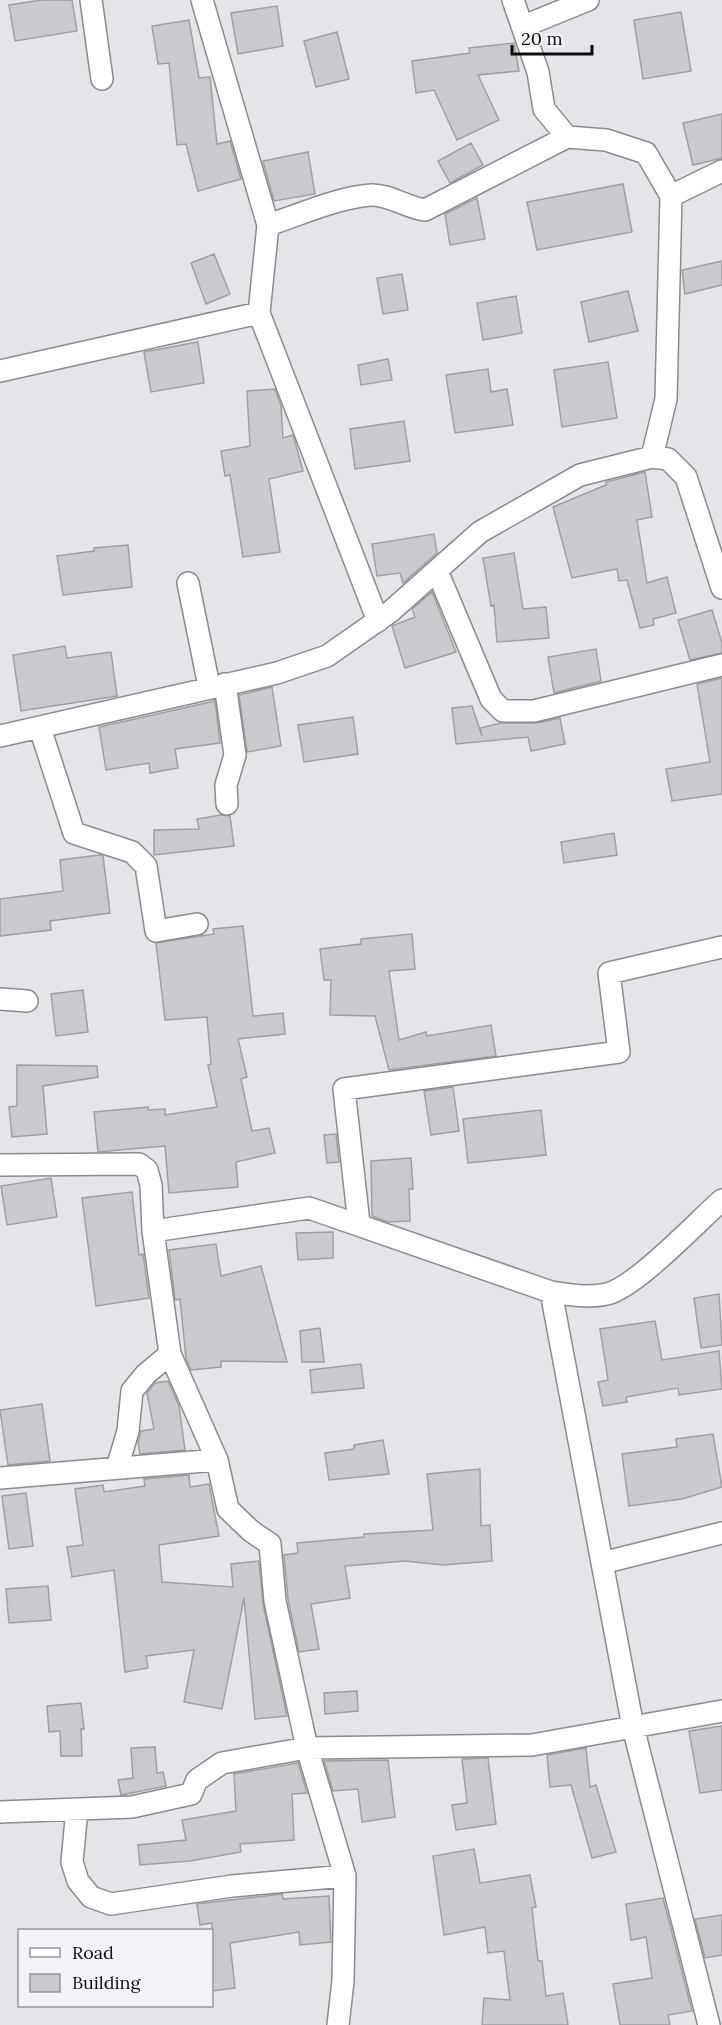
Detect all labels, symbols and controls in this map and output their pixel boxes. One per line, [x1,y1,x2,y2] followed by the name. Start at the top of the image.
[512,18,592,56] scale bar
[521,27,563,50] text: 20 m
[18,1929,213,2007] legend
[72,1941,114,1964] text: Road
[72,1971,142,1994] text: Building

